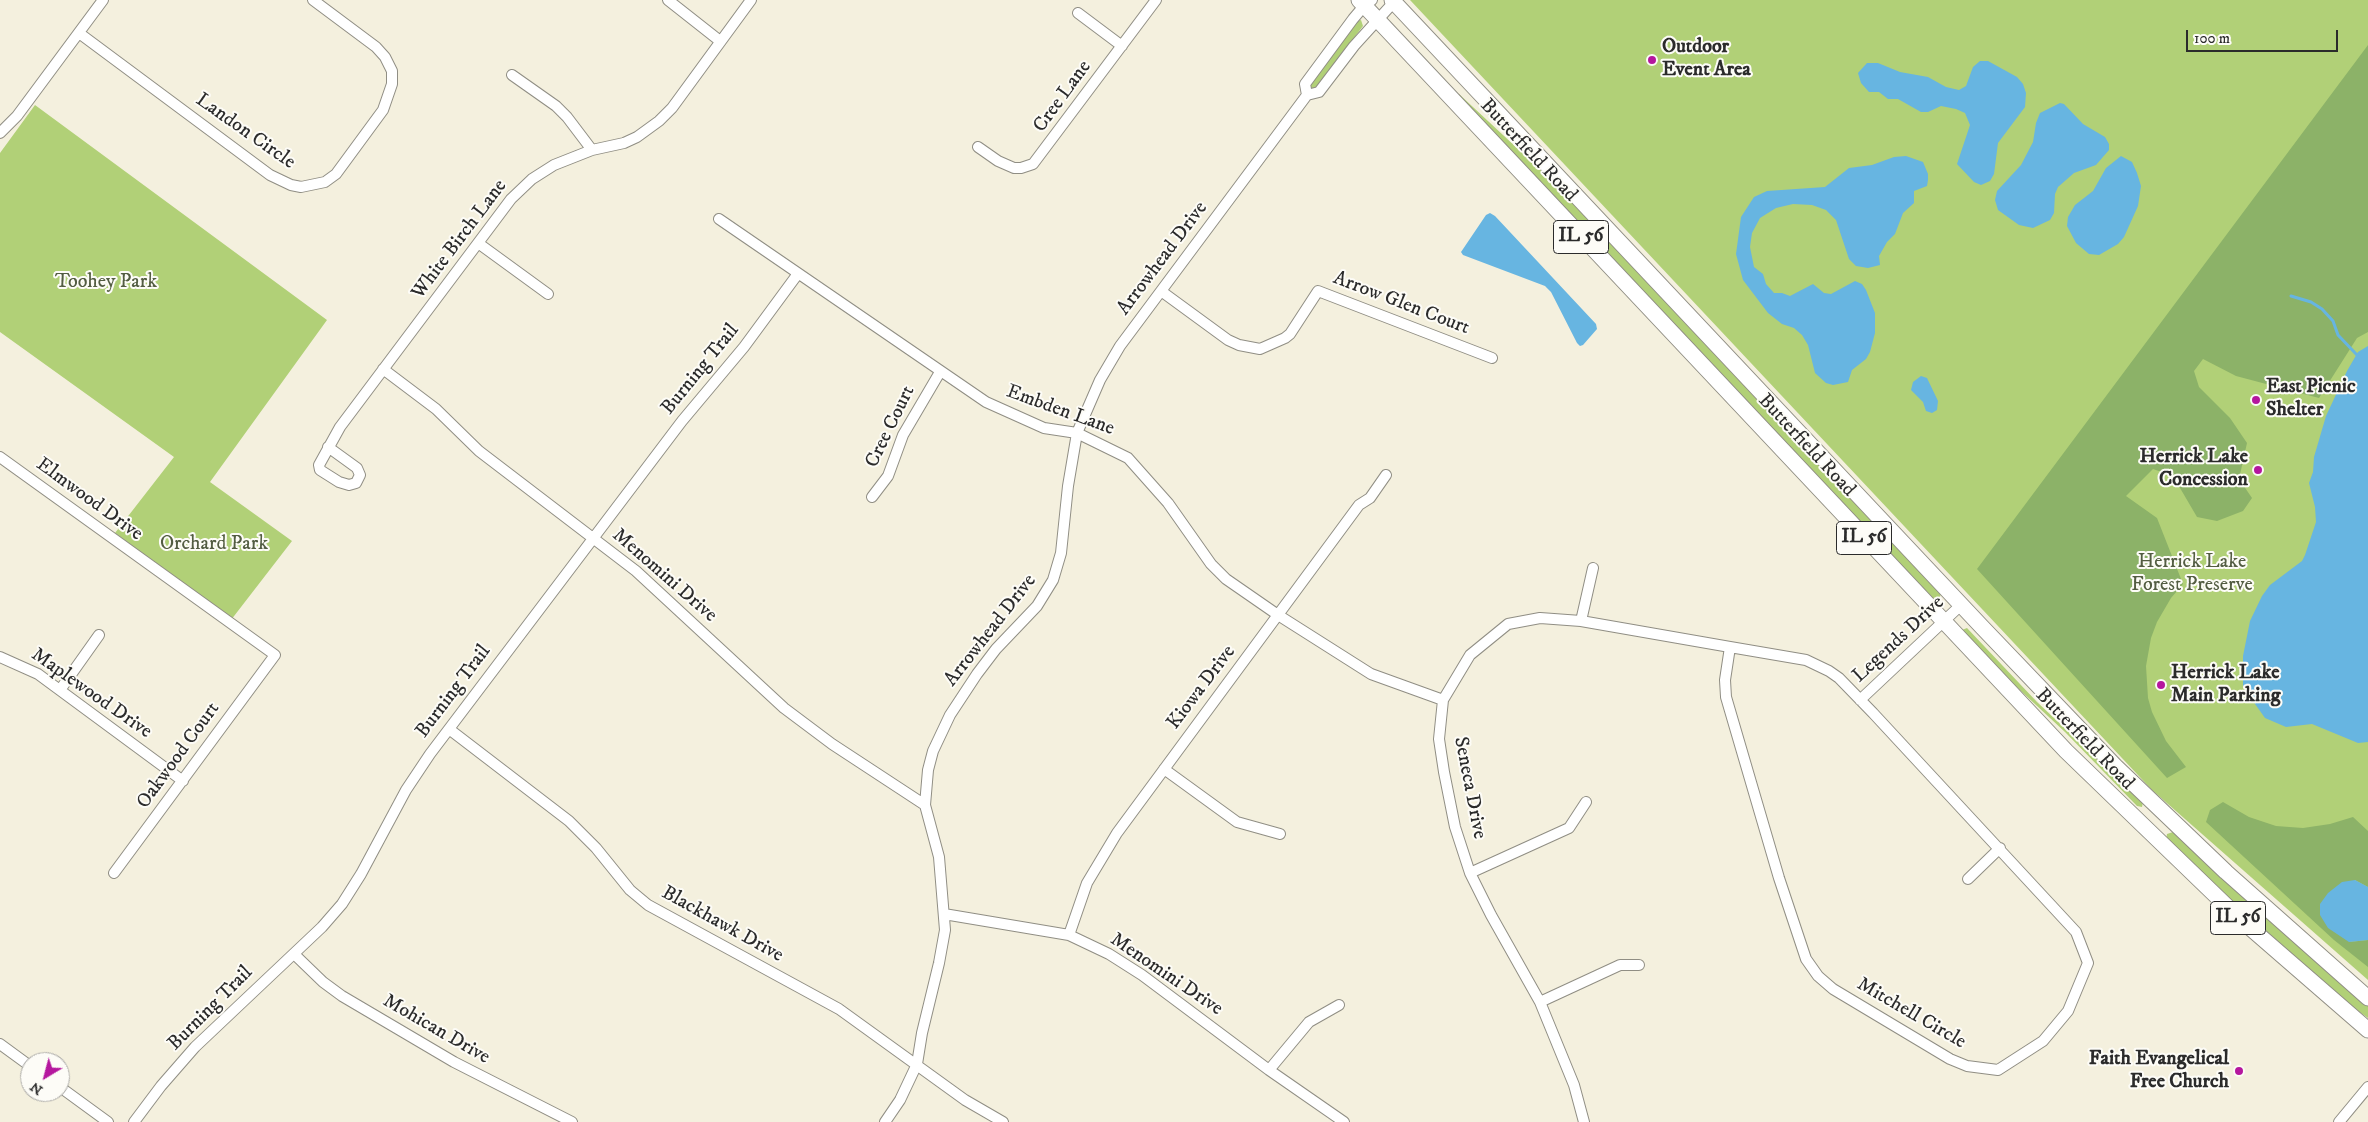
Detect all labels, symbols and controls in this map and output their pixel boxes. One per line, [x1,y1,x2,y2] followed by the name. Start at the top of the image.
[2188,20,2340,52] scale bar
[2194,29,2230,48] text: 100 m
[1662,36,1751,83] place label: Outdoor Event Area
[1646,54,1658,66] marker: Outdoor Event Area
[1029,56,1097,138] street label: Cree Lane
[190,89,300,175] street label: Landon Circle
[1474,95,1582,207] street label: Butterfield Road
[407,175,513,305] street label: White Birch Lane
[1113,198,1213,320] street label: Arrowhead Drive
[1554,220,1608,253] road number: IL 56
[1330,267,1472,341] street label: Arrow Glen Court
[55,271,157,295] park label: Toohey Park
[657,320,745,420] street label: Burning Trail
[2266,376,2356,423] place label: East Picnic Shelter
[1003,380,1117,442] street label: Embden Lane
[861,382,921,472] street label: Cree Court
[1752,390,1860,502] street label: Butterfield Road
[2250,394,2262,406] marker: East Picnic Shelter
[2139,446,2248,493] place label: Herrick Lake Concession
[31,453,147,547] street label: Elmwood Drive
[2252,464,2264,476] marker: Herrick Lake Concession
[1836,522,1892,554] road number: IL 56
[607,524,721,628] street label: Menomini Drive
[160,533,268,557] park label: Orchard Park
[2131,551,2253,598] park label: Herrick Lake Forest Preserve
[940,570,1042,692] street label: Arrowhead Drive
[1848,591,1950,689] street label: Legends Drive
[411,641,497,743] street label: Burning Trail
[1163,641,1241,735] street label: Kiowa Drive
[26,643,156,745] street label: Maplewood Drive
[2171,662,2280,709] place label: Herrick Lake Main Parking
[2155,679,2167,691] marker: Herrick Lake Main Parking
[2029,684,2139,796] street label: Butterfield Road
[132,698,226,814] street label: Oakwood Court
[1447,735,1491,841] street label: Seneca Drive
[657,882,787,968] street label: Blackhawk Drive
[2210,901,2266,934] road number: IL 56
[1105,928,1227,1022] street label: Menomini Drive
[164,962,258,1056] street label: Burning Trail
[1852,973,1970,1055] street label: Mitchell Circle
[378,990,494,1070] street label: Mohican Drive
[2089,1048,2229,1095] place label: Faith Evangelical Free Church
[20,1052,70,1102] north arrow
[2233,1065,2245,1077] marker: Faith Evangelical Free Church
[27,1078,47,1099] text: N

